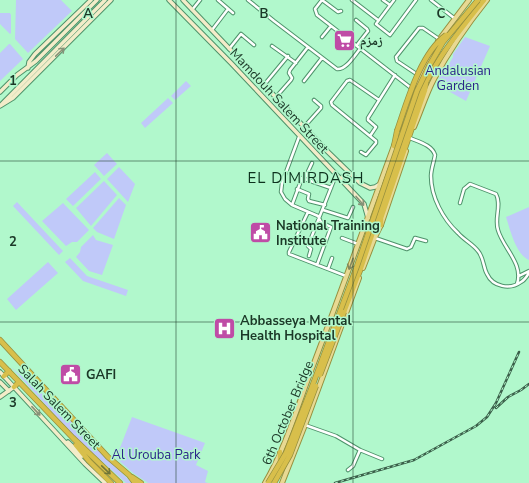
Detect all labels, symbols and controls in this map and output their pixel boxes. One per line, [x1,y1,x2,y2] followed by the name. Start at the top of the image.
[83,5,93,23] text: A
[260,5,269,23] text: B
[437,5,446,23] text: C
[331,28,357,54] supermarket icon: زمزم
[360,32,383,50] place label: زمزم
[226,45,333,158] street label: Mamdouh Salem Street
[55,47,65,57] one-way arrow
[425,62,491,95] park label: Andalusian Garden
[9,72,17,90] text: 1
[248,168,364,188] district label: EL DIMIRDASH
[355,195,364,206] one-way arrow
[276,217,380,250] place label: National Training Institute
[247,220,273,246] public building icon: National Training Institute
[9,233,17,251] text: 2
[346,257,354,269] one-way arrow
[240,312,352,345] place label: Abbasseya Mental Health Hospital
[211,315,237,341] hospital icon: Abbasseya Mental Health Hospital
[258,358,318,468] street label: 6th October Bridge
[14,361,105,454] street label: Salah Salem Street
[57,362,83,388] public building icon: GAFI
[86,366,116,384] place label: GAFI
[9,394,17,412] text: 3
[31,406,41,416] one-way arrow
[112,446,201,464] park label: Al Urouba Park
[101,465,111,475] one-way arrow

